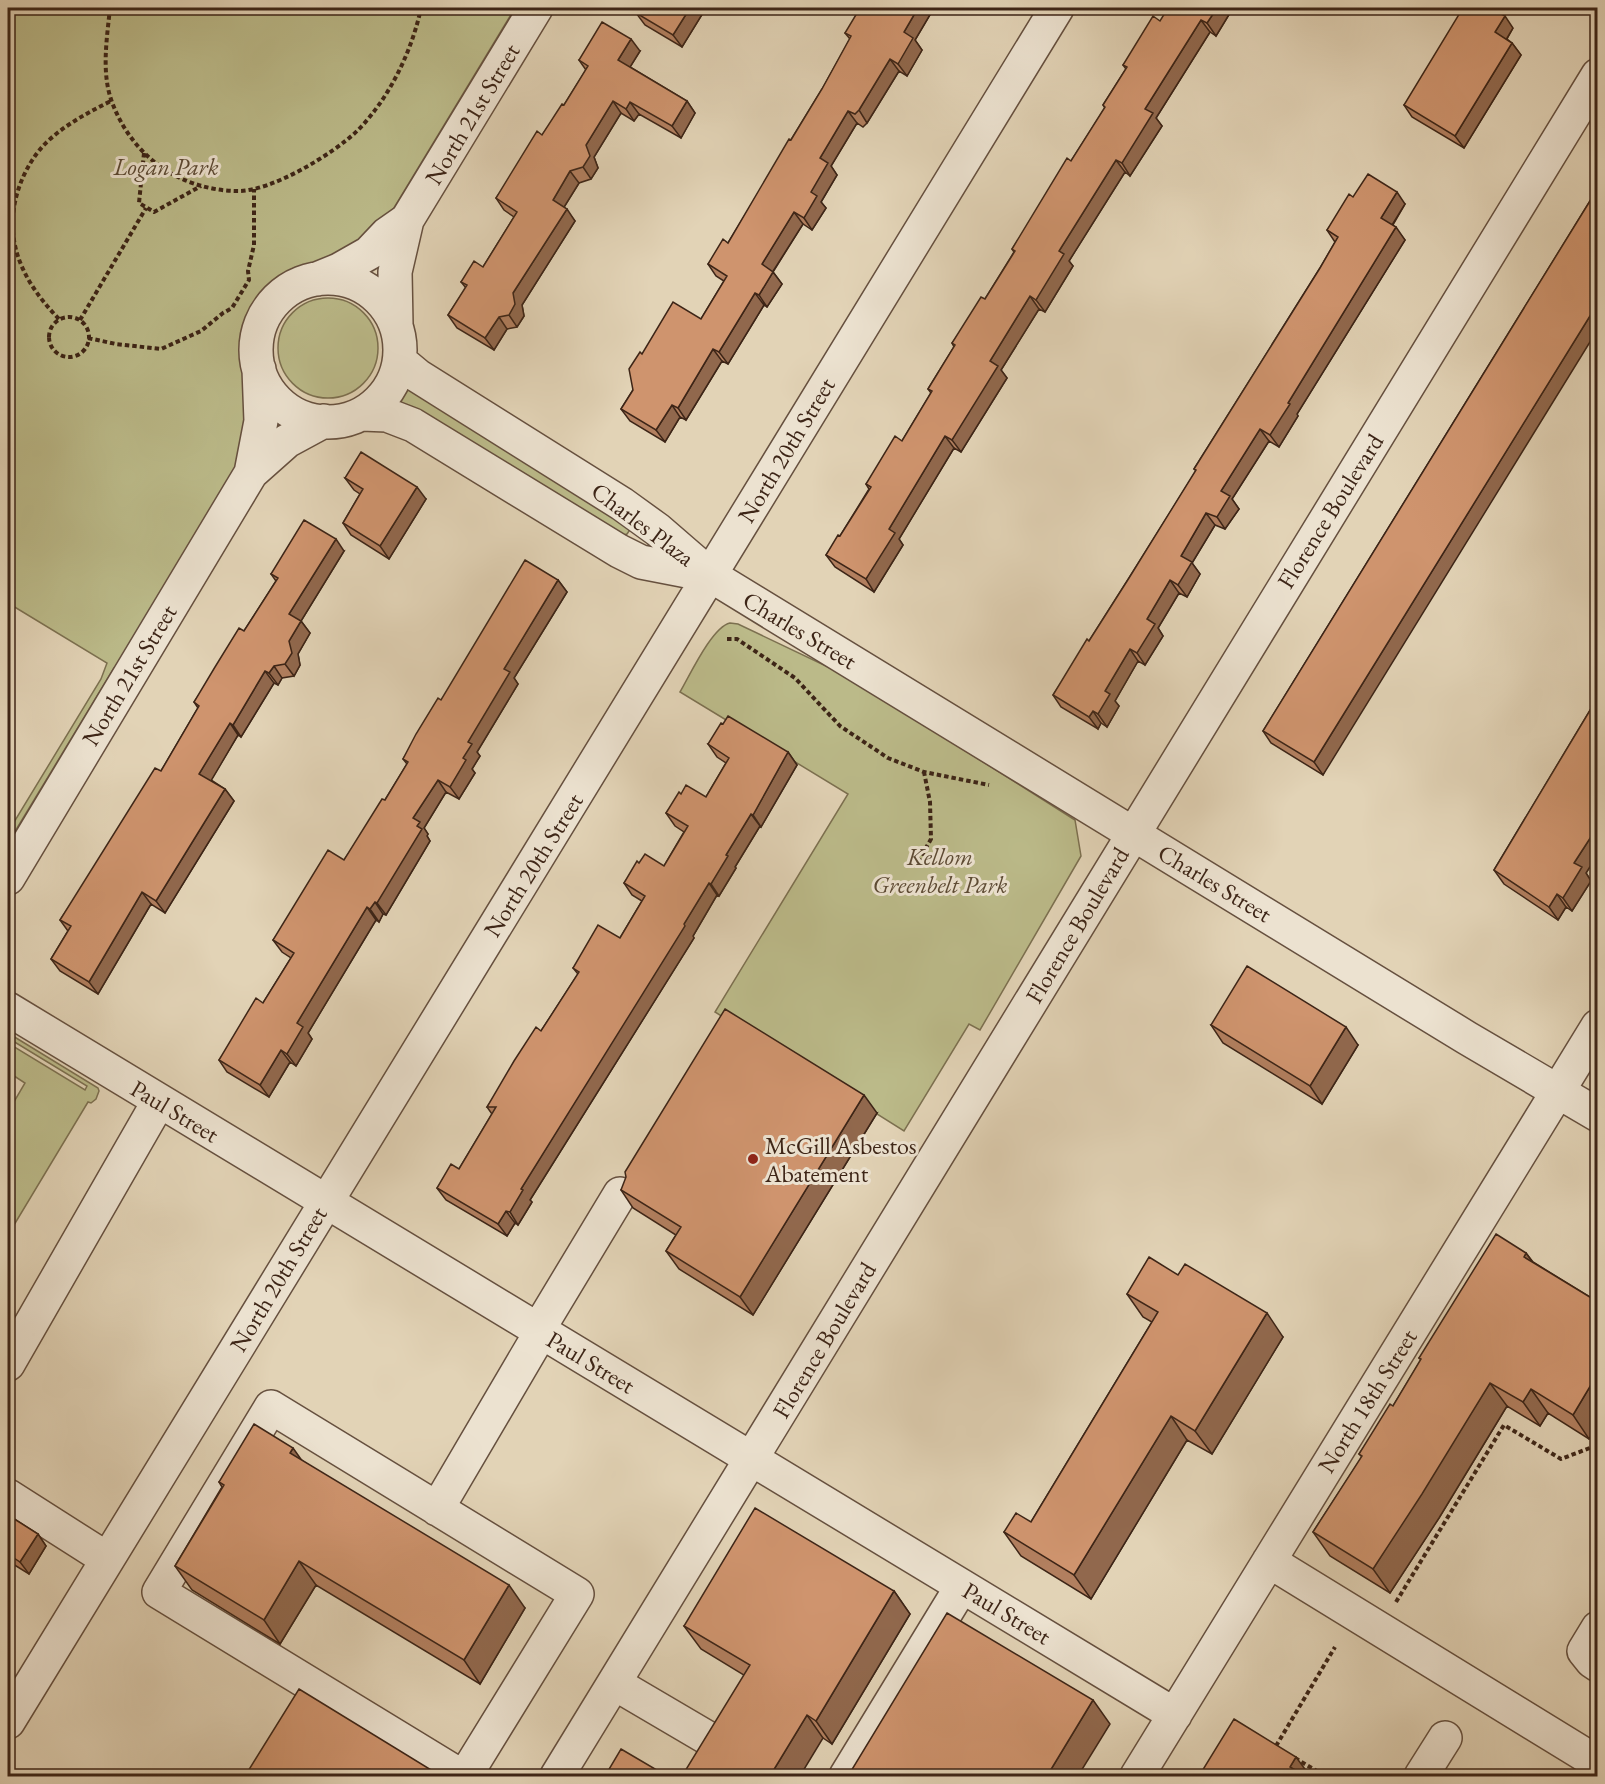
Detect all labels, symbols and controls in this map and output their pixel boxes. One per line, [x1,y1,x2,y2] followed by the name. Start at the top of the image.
[418,37,527,190] street label: North 21st Street
[112,151,219,182] park label: Logan Park
[730,371,842,528] street label: North 20th Street
[1270,427,1391,594] street label: Florence Boulevard
[585,475,701,573] street label: Charles Plaza
[737,584,863,676] street label: Charles Street
[75,598,184,751] street label: North 21st Street
[476,787,590,943] street label: North 20th Street
[1152,837,1278,929] street label: Charles Street
[1018,840,1136,1009] street label: Florence Boulevard
[873,841,1008,900] park label: Kellom Greenbelt Park
[125,1073,225,1150] street label: Paul Street
[764,1130,917,1189] place label: McGill Asbestos Abatement
[746,1152,760,1166] marker: McGill Asbestos Abatement
[222,1200,334,1357] street label: North 20th Street
[765,1255,883,1424] street label: Florence Boulevard
[1310,1323,1424,1479] street label: North 18th Street
[541,1324,641,1401] street label: Paul Street
[957,1575,1057,1652] street label: Paul Street

